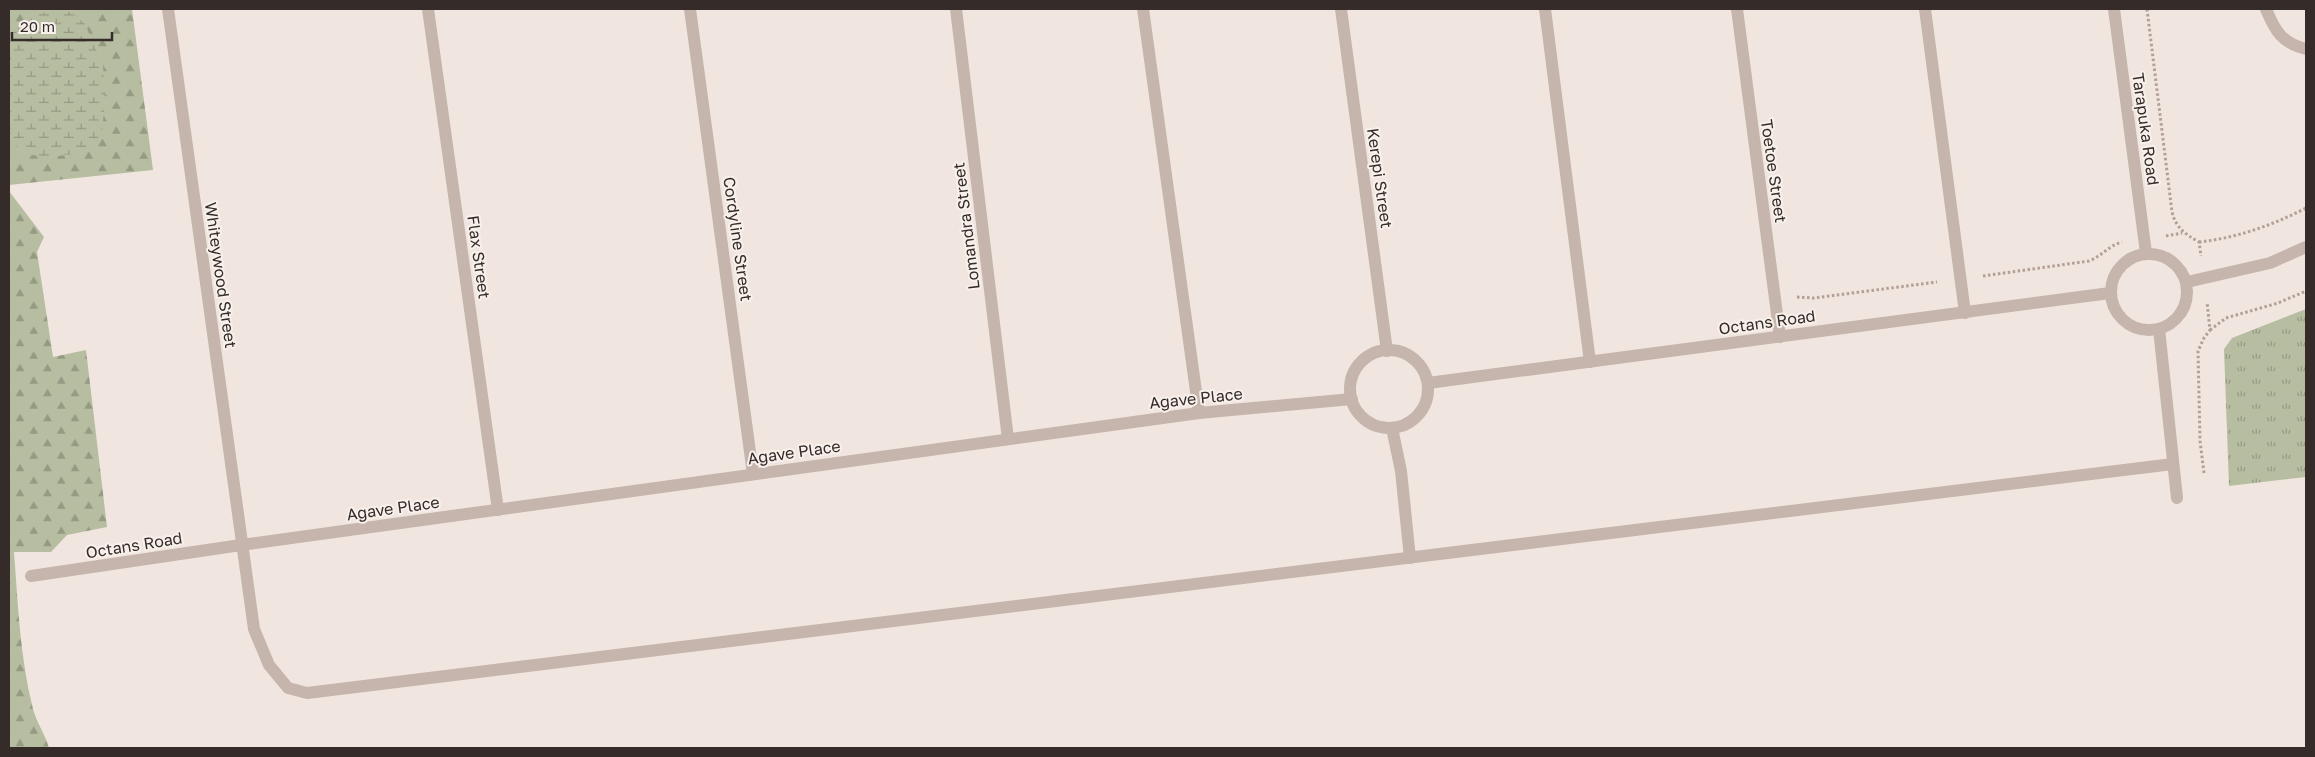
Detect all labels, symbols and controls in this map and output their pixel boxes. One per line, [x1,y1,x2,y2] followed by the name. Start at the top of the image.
[12,10,112,42] scale bar
[20,17,55,35] text: 20 m
[2128,72,2164,186] street label: Tarapuka Road
[1757,118,1791,224] street label: Toetoe Street
[1363,127,1397,229] street label: Kerepi Street
[948,161,984,291] street label: Lomandra Street
[719,176,757,302] street label: Cordyline Street
[201,201,241,349] street label: Whiteywood Street
[463,214,495,300] street label: Flax Street
[1717,305,1817,339] street label: Octans Road
[1148,383,1244,413] street label: Agave Place
[746,436,842,468] street label: Agave Place
[345,492,441,524] street label: Agave Place
[84,527,184,563] street label: Octans Road

